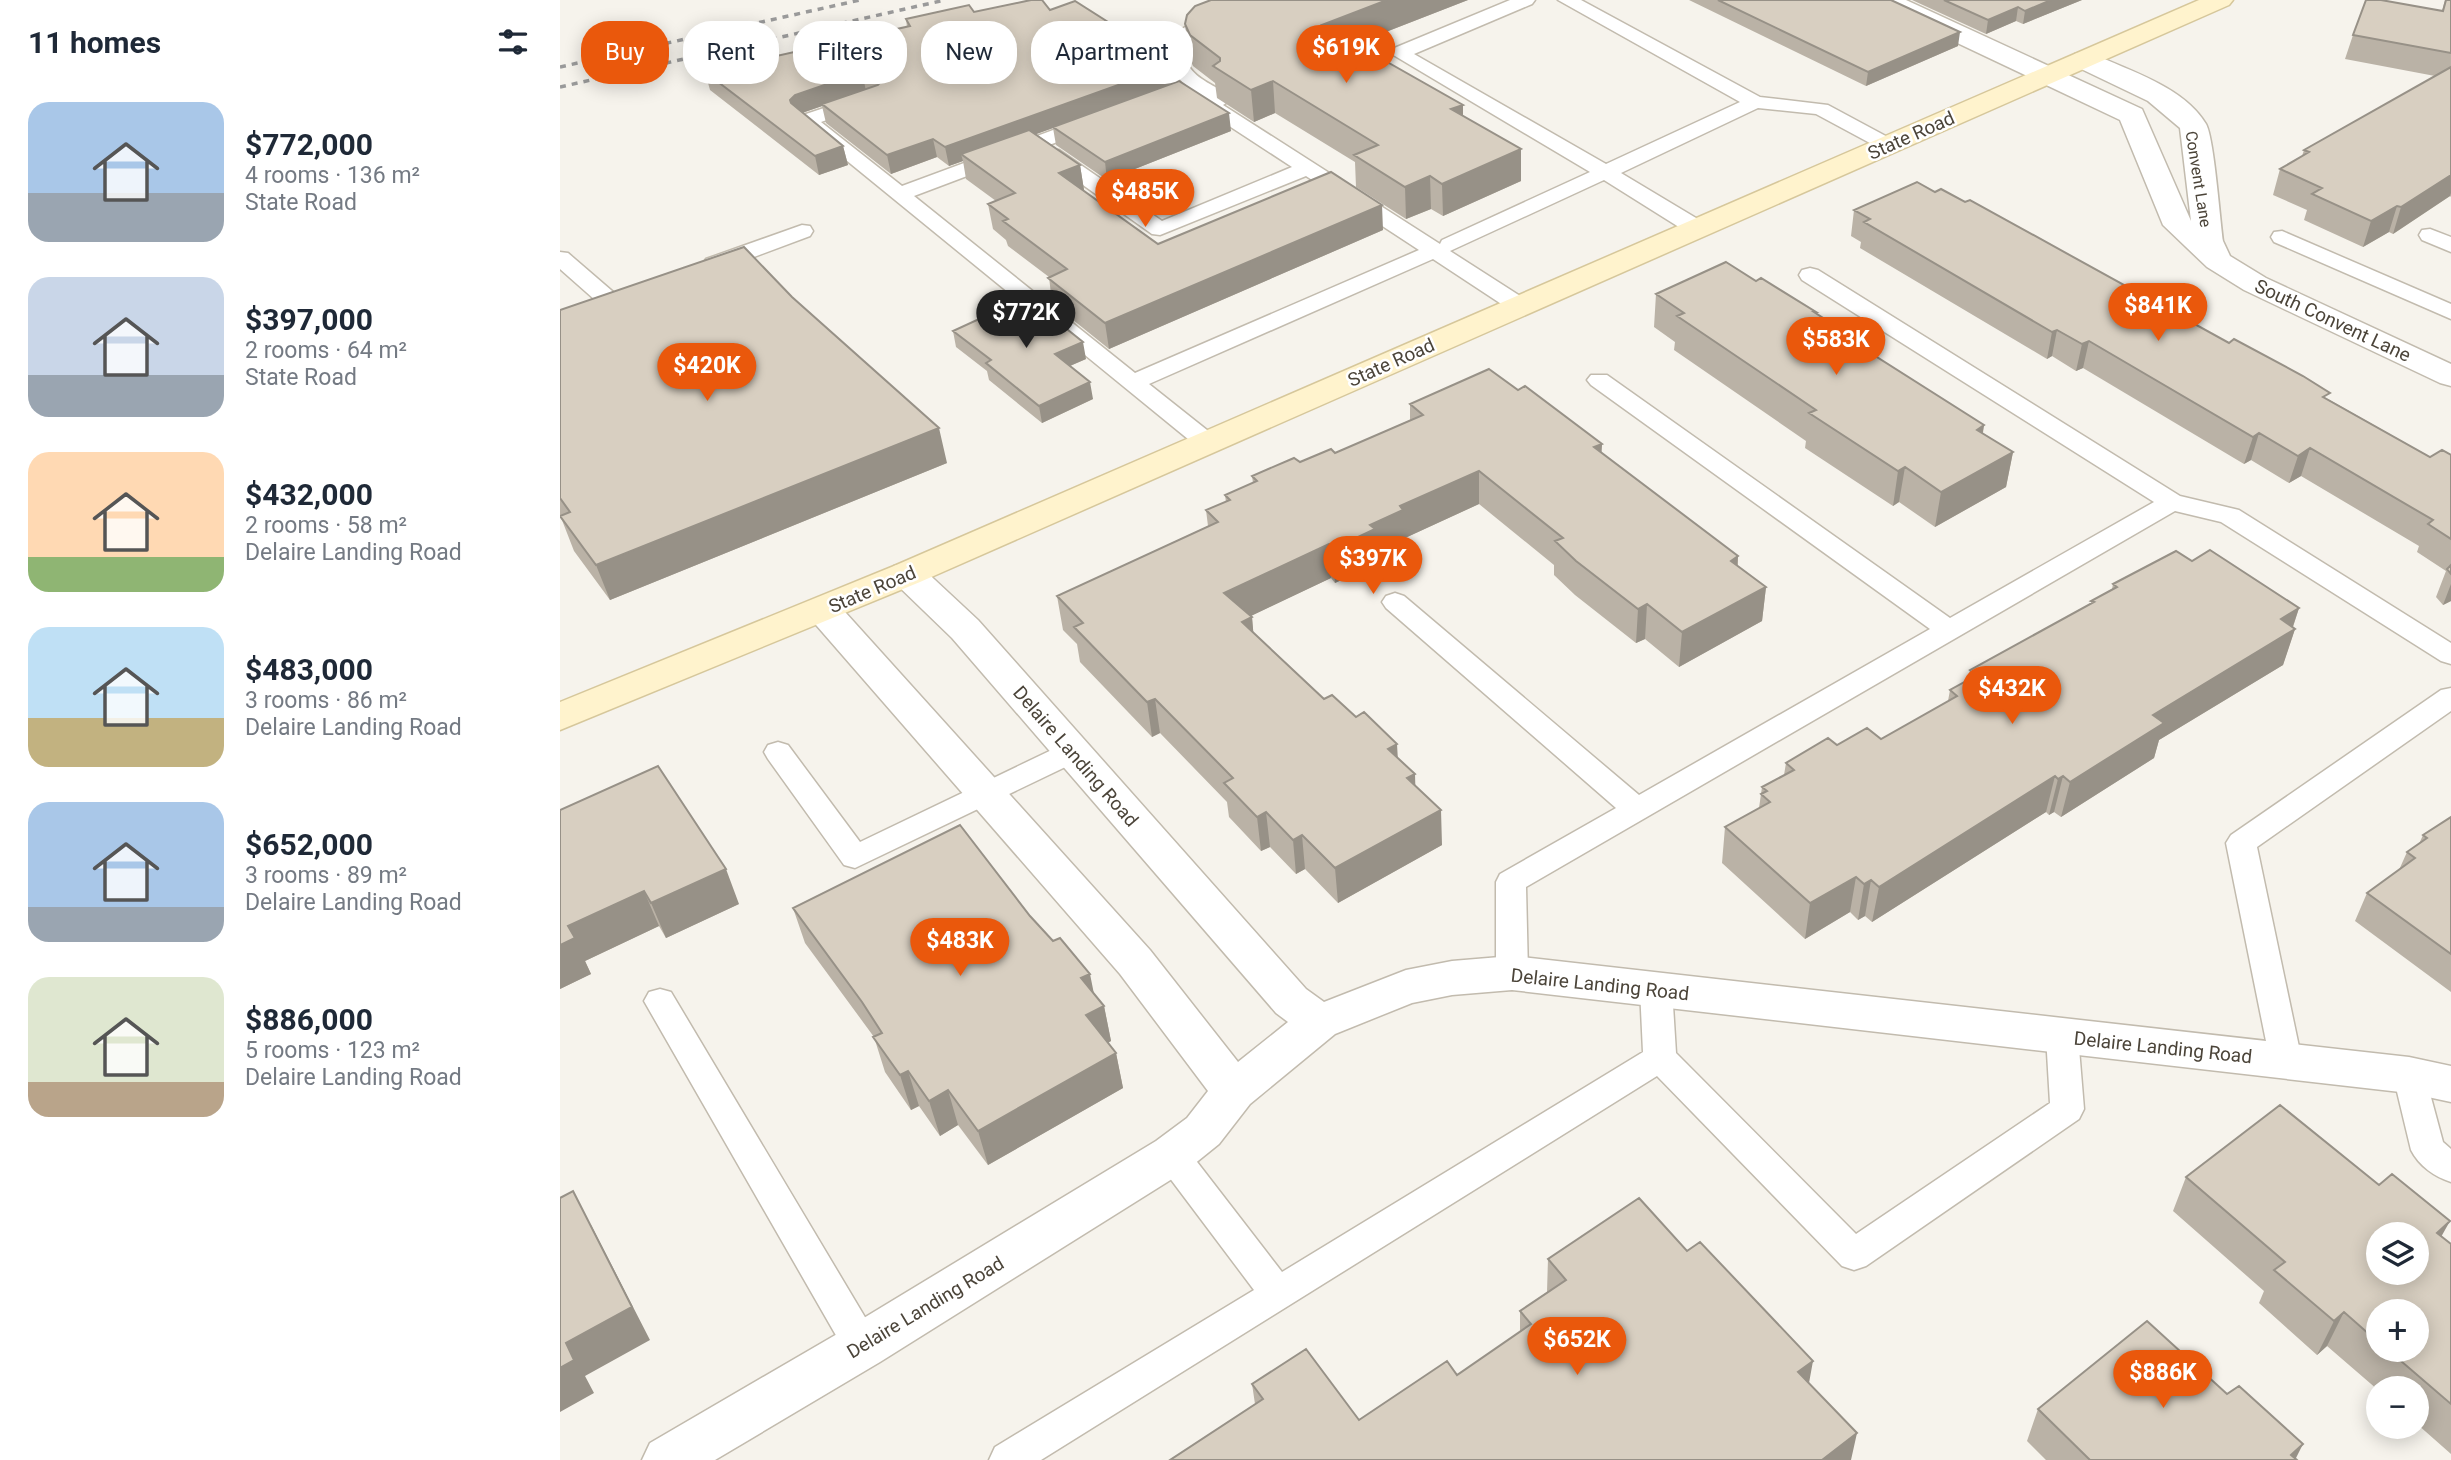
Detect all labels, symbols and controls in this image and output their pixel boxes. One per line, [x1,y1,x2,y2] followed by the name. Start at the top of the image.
[581,21,669,84] chip: Buy
[683,21,779,84] chip: Rent
[793,21,907,84] chip: Filters
[921,21,1017,84] chip: New
[1031,21,1193,84] chip: Apartment
[494,23,532,61] icon: filters
[28,25,161,60] text: 11 homes
[1297,25,1395,85] pin: $619K
[1312,34,1380,61] text: $619K
[1864,106,1958,165] street label: State Road
[245,127,373,162] text: $772,000
[84,130,168,214] icon: home
[2182,130,2215,229] street label: Convent Lane
[245,162,420,189] text: 4 rooms · 136 m²
[1096,170,1194,229] pin: $485K
[1111,178,1179,205] text: $485K
[245,189,357,216] text: State Road
[2251,274,2414,367] street label: South Convent Lane
[2109,284,2207,343] pin: $841K
[977,290,1075,350] pin: $772K
[2124,292,2192,319] text: $841K
[992,299,1060,326] text: $772K
[245,302,373,337] text: $397,000
[84,305,168,389] icon: home
[1787,318,1885,377] pin: $583K
[1802,326,1870,353] text: $583K
[1344,333,1438,392] street label: State Road
[245,337,407,364] text: 2 rooms · 64 m²
[658,344,756,403] pin: $420K
[673,352,741,379] text: $420K
[245,364,357,391] text: State Road
[245,477,373,512] text: $432,000
[84,480,168,564] icon: home
[245,512,407,539] text: 2 rooms · 58 m²
[1324,536,1422,596] pin: $397K
[245,539,462,566] text: Delaire Landing Road
[1339,545,1407,572] text: $397K
[825,561,919,618] street label: State Road
[245,652,373,687] text: $483,000
[84,655,168,739] icon: home
[1963,666,2061,726] pin: $432K
[1978,675,2046,702] text: $432K
[1008,681,1143,831] street label: Delaire Landing Road
[245,687,407,714] text: 3 rooms · 86 m²
[245,714,462,741] text: Delaire Landing Road
[245,827,373,862] text: $652,000
[84,830,168,914] icon: home
[245,862,407,889] text: 3 rooms · 89 m²
[245,889,462,916] text: Delaire Landing Road
[911,918,1009,978] pin: $483K
[926,927,994,954] text: $483K
[1510,964,1690,1005] street label: Delaire Landing Road
[245,1002,373,1037] text: $886,000
[84,1005,168,1089] icon: home
[2073,1027,2253,1068] street label: Delaire Landing Road
[245,1037,420,1064] text: 5 rooms · 123 m²
[245,1064,462,1091] text: Delaire Landing Road
[2366,1222,2429,1439] map controls
[2366,1222,2429,1285] button: layers
[843,1251,1008,1363] street label: Delaire Landing Road
[2366,1299,2429,1362] button: +
[1528,1318,1626,1377] pin: $652K
[1543,1326,1611,1353] text: $652K
[2114,1350,2212,1410] pin: $886K
[2129,1359,2197,1386] text: $886K
[2366,1376,2429,1439] button: −

